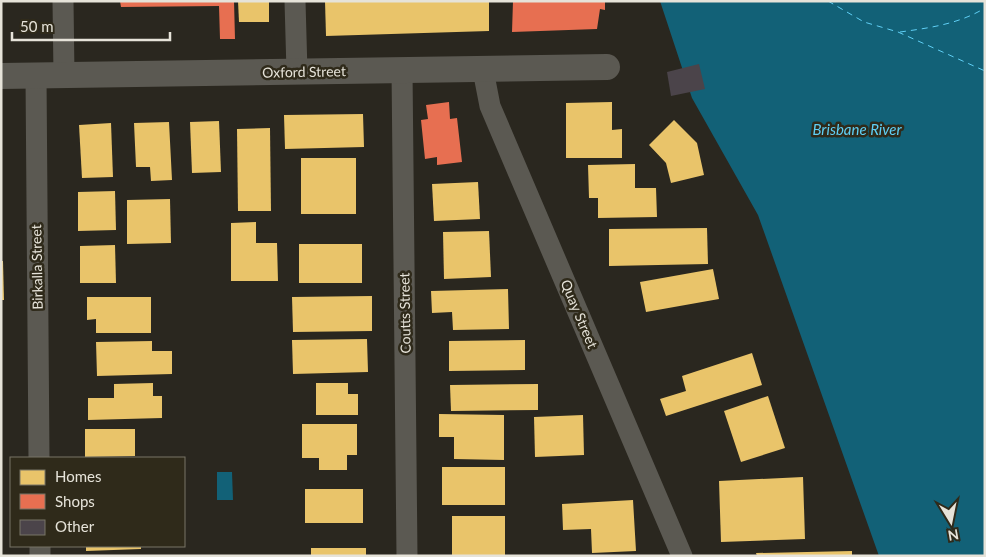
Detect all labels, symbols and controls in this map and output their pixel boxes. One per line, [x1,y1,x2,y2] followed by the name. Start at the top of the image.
[12,10,170,42] scale bar
[20,17,54,35] text: 50 m
[262,62,346,81] street label: Oxford Street
[812,120,902,138] water label: Brisbane River
[27,224,46,310] street label: Birkalla Street
[395,272,414,354] street label: Coutts Street
[557,277,602,351] street label: Quay Street
[10,457,185,547] legend
[55,467,101,485] text: Homes
[55,492,95,510] text: Shops
[926,497,976,547] north arrow
[55,517,95,535] text: Other
[947,526,960,545] text: N

